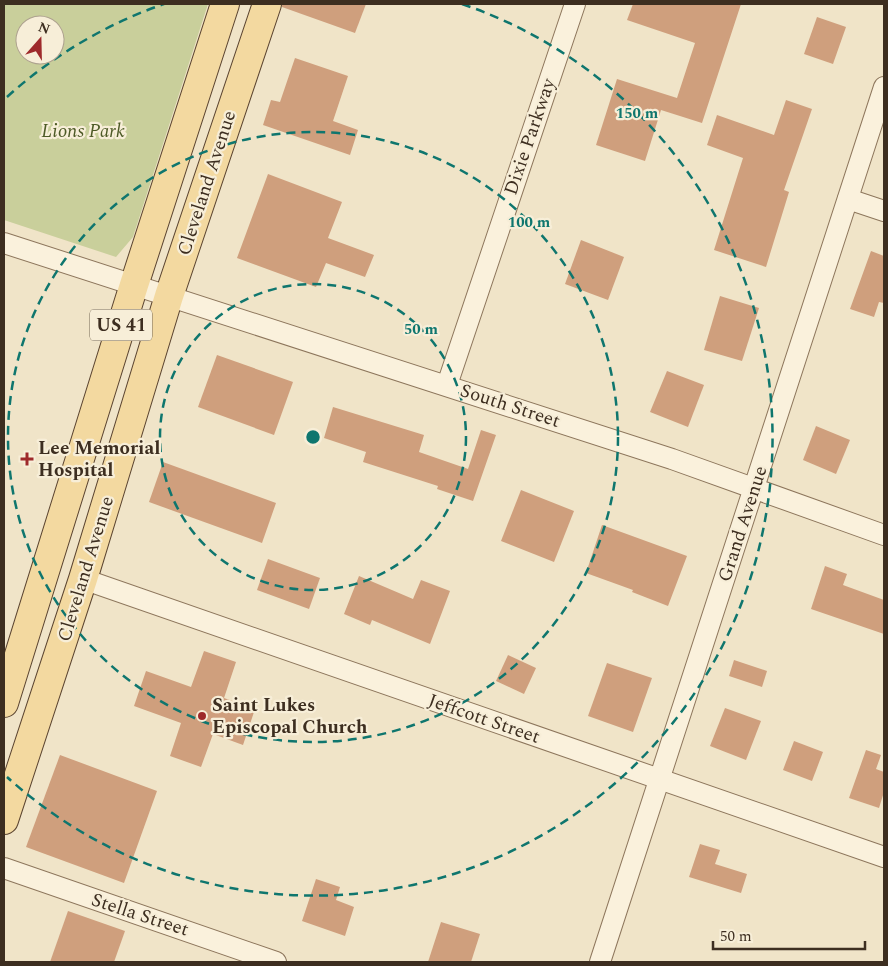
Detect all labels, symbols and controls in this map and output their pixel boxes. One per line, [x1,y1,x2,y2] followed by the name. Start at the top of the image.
[15,15,65,65] north arrow
[35,16,53,40] text: N
[496,74,564,199] street label: Dixie Parkway
[616,102,659,125] text: 150 m
[170,107,244,259] street label: Cleveland Avenue
[41,117,125,146] park label: Lions Park
[508,211,551,234] text: 100 m
[90,310,152,340] road number: US 41
[404,318,439,341] text: 50 m
[456,376,564,436] street label: South Street
[304,428,322,446] centre of rings
[38,434,160,485] place label: Lee Memorial Hospital
[20,452,34,466] marker: Lee Memorial Hospital
[711,462,775,586] street label: Grand Avenue
[50,493,122,645] street label: Cleveland Avenue
[424,686,544,752] street label: Jeffcott Street
[212,691,368,742] place label: Saint Lukes Episcopal Church
[196,710,208,722] marker: Saint Lukes Episcopal Church
[87,886,193,945] street label: Stella Street
[713,918,866,950] scale bar
[720,925,752,948] text: 50 m

